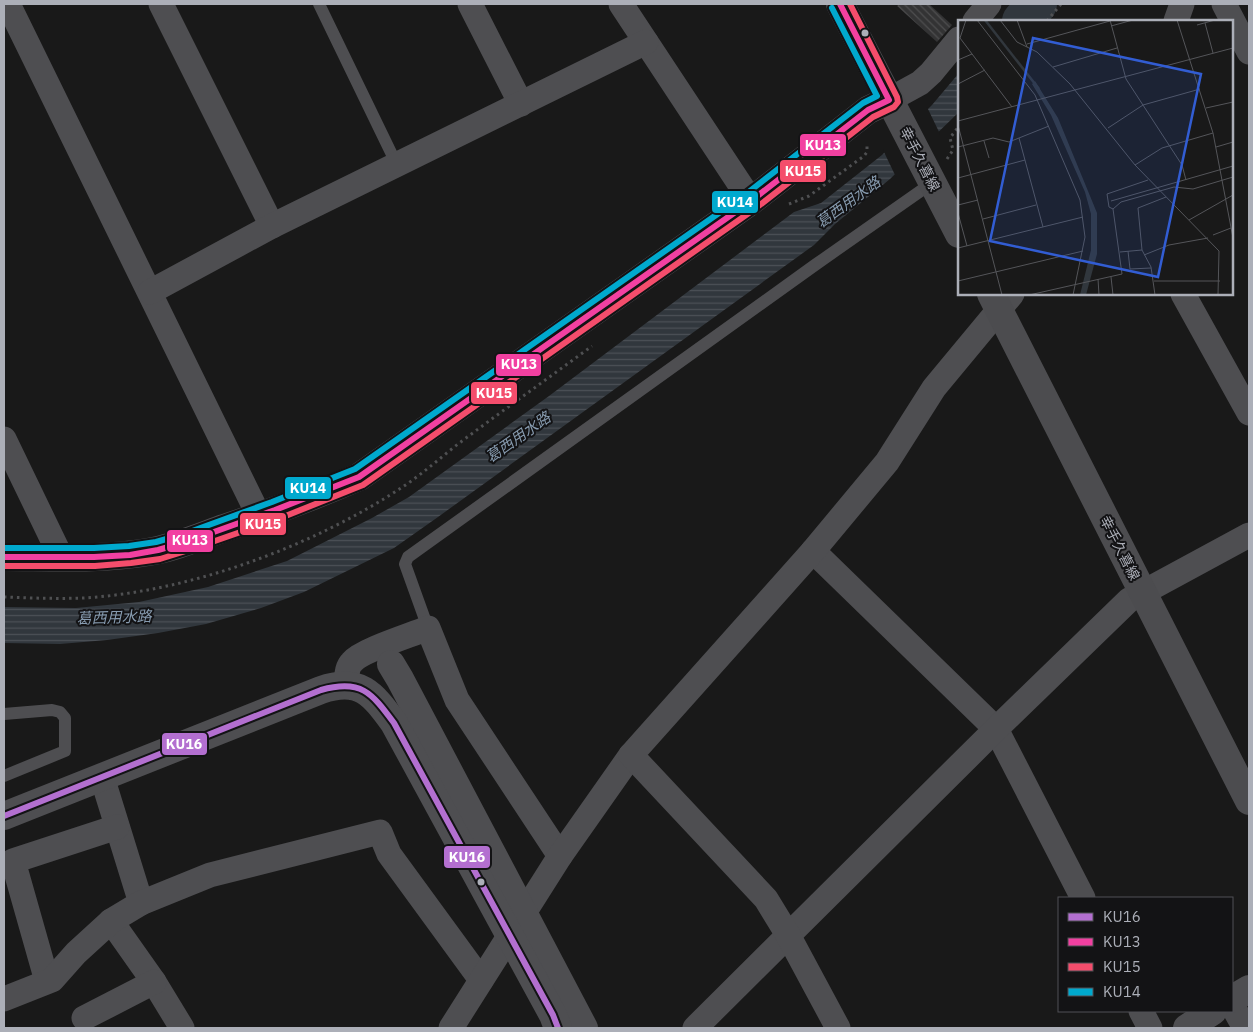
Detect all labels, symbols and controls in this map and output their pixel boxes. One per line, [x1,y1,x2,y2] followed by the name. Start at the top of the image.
[958,20,1233,295] inset map
[860,28,870,38] unlabelled marker
[896,124,944,194] street label: 幸手久喜線
[799,133,847,157] line badge: KU13
[805,136,841,154] text: KU13
[779,159,827,183] line badge: KU15
[785,162,821,180] text: KU15
[812,171,886,232] water label: 葛西用水路
[711,190,759,214] line badge: KU14
[717,193,753,211] text: KU14
[495,353,542,377] line badge: KU13
[501,355,537,373] text: KU13
[470,381,518,405] line badge: KU15
[476,384,512,402] text: KU15
[482,407,556,466] water label: 葛西用水路
[284,476,332,500] line badge: KU14
[290,479,326,497] text: KU14
[239,512,287,536] line badge: KU15
[1096,513,1144,583] street label: 幸手久喜線
[245,515,281,533] text: KU15
[166,529,214,553] line badge: KU13
[172,531,208,549] text: KU13
[76,606,154,628] water label: 葛西用水路
[161,732,208,756] line badge: KU16
[166,735,202,753] text: KU16
[443,845,491,869] line badge: KU16
[449,848,485,866] text: KU16
[476,877,486,887] unlabelled marker
[1058,897,1233,1012] legend
[1103,907,1141,926] text: KU16
[1103,932,1141,951] text: KU13
[1103,957,1141,976] text: KU15
[1103,982,1141,1001] text: KU14

